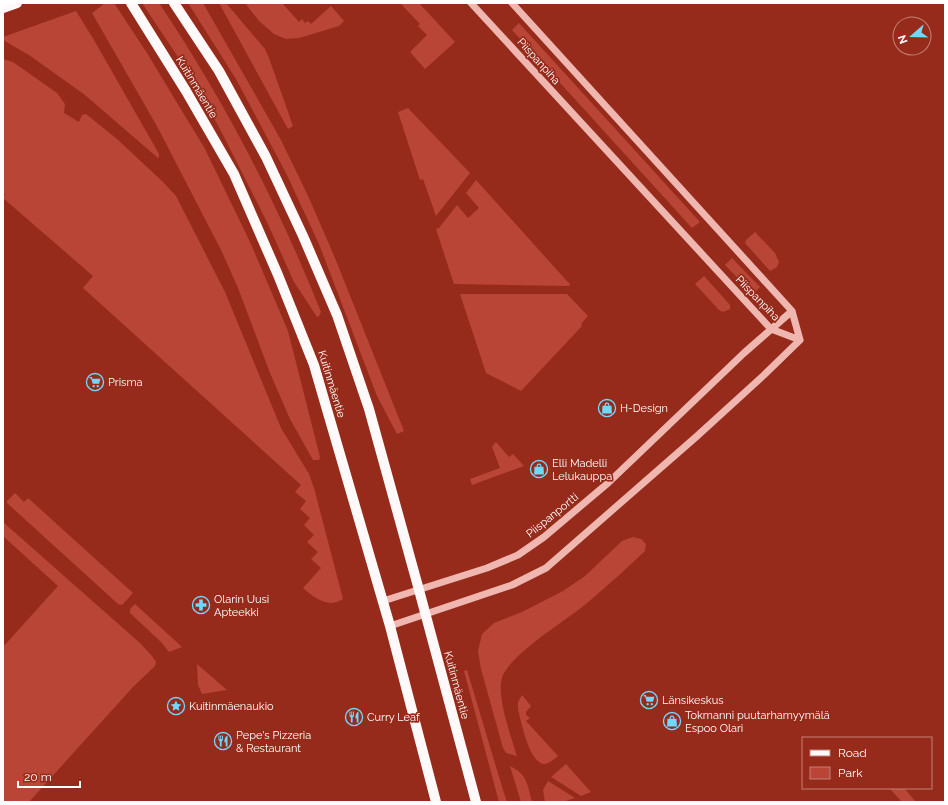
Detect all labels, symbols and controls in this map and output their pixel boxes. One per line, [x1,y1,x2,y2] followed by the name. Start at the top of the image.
[892,16,932,56] north arrow
[896,33,911,45] text: N
[514,36,563,87] street label: Piispanpiha
[173,54,220,121] street label: Kuitinmäentie
[733,273,782,324] street label: Piispanpiha
[315,349,348,420] street label: Kuitinmäentie
[85,372,105,392] supermarket icon: Prisma
[108,376,143,389] place label: Prisma
[597,398,617,418] shop icon: H-Design
[620,402,668,415] place label: H-Design
[552,457,612,483] place label: Elli Madelli Lelukauppa
[529,459,549,479] shop icon: Elli Madelli Lelukauppa
[524,490,581,540] street label: Piispanportti
[214,593,269,619] place label: Olarin Uusi Apteekki
[191,595,211,615] pharmacy icon: Olarin Uusi Apteekki
[441,650,472,721] street label: Kuitinmäentie
[639,690,659,710] supermarket icon: Länsikeskus
[662,694,724,707] place label: Länsikeskus
[166,696,186,716] place icon: Kuitinmäenaukio
[189,700,274,713] place label: Kuitinmäenaukio
[344,707,364,727] restaurant icon: Curry Leaf
[685,709,830,735] place label: Tokmanni puutarhamyymälä Espoo Olari
[367,711,420,724] place label: Curry Leaf
[662,711,682,731] shop icon: Tokmanni puutarhamyymälä Espoo Olari
[236,729,311,755] place label: Pepe's Pizzeria & Restaurant
[213,731,233,751] restaurant icon: Pepe's Pizzeria & Restaurant
[802,737,932,789] legend
[838,746,867,760] text: Road
[18,763,80,789] scale bar
[838,766,863,780] text: Park
[24,770,52,784] text: 20 m

